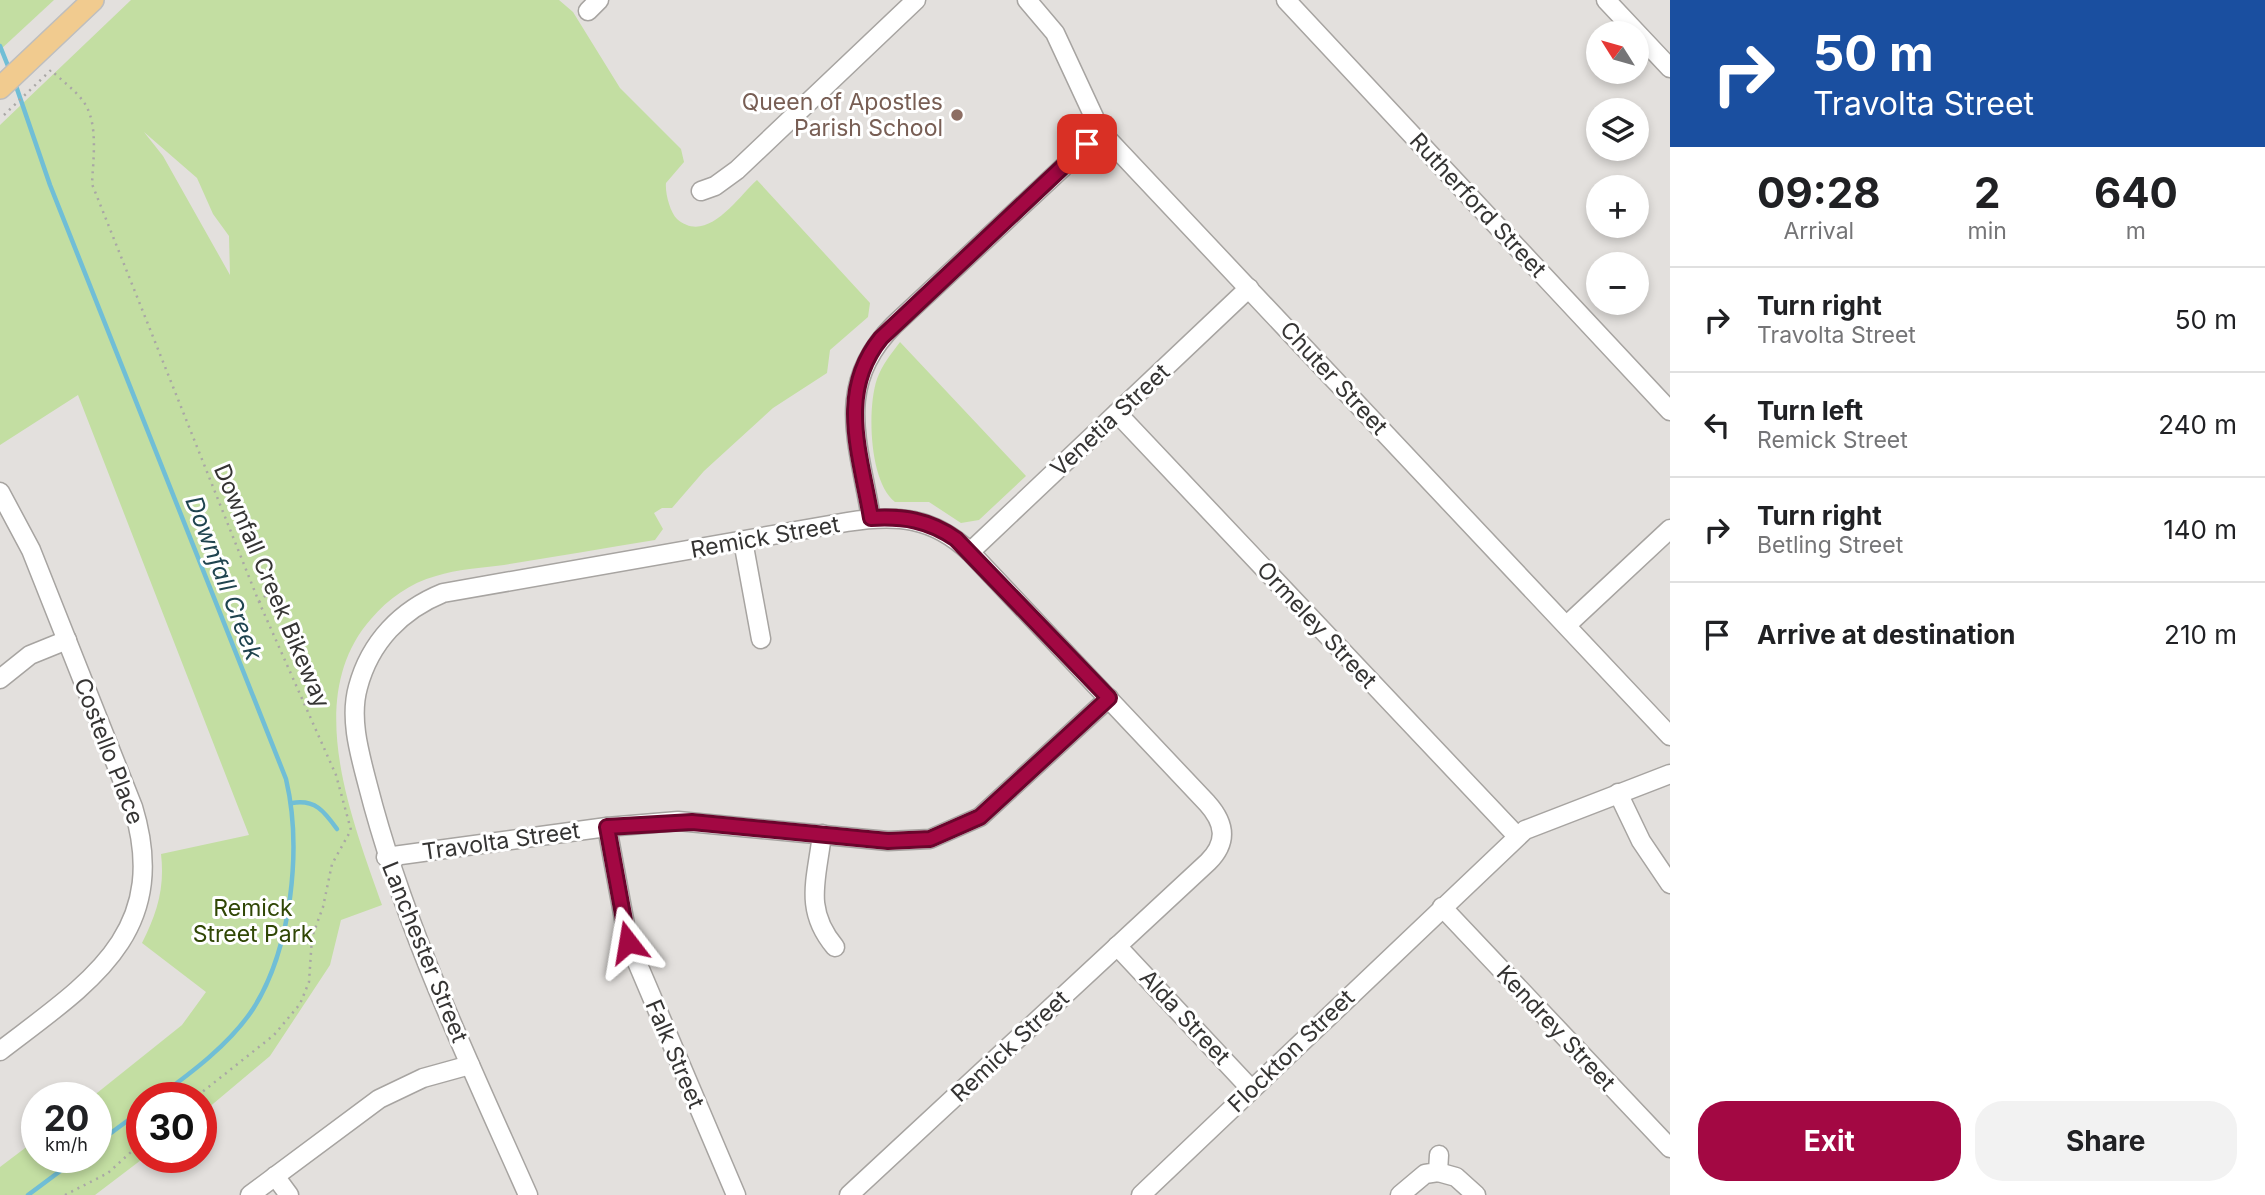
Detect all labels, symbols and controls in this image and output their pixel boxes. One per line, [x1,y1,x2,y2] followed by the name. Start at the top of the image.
[1586,21,1648,84] north arrow
[1586,21,1649,315] map controls
[1813,24,1934,83] text: 50 m
[1698,28,1789,119] icon: right
[1813,84,2034,123] text: Travolta Street
[742,88,943,142] place label: Queen of Apostles Parish School
[1586,98,1649,161] button: layers
[949,107,965,123] marker: Queen of Apostles Parish School
[1057,114,1117,174] pin
[1068,125,1106,163] icon: arrive
[1404,127,1552,283] street label: Rutherford Street
[1757,167,1880,218] text: 09:28
[1974,167,2000,218] text: 2
[2094,167,2178,218] text: 640
[1586,175,1649,238] button: +
[1783,217,1854,245] text: Arrival
[1968,217,2007,245] text: min
[2126,217,2146,245] text: m
[1586,252,1649,315] button: −
[1757,290,1882,321] text: Turn right
[1698,301,1736,339] icon: right
[2175,304,2237,335] text: 50 m
[1274,316,1394,441] street label: Chuter Street
[1757,321,1916,349] text: Travolta Street
[1045,357,1176,482] street label: Venetia Street
[1757,395,1863,426] text: Turn left
[1698,406,1736,444] icon: left
[2158,409,2237,440] text: 240 m
[1757,426,1908,454] text: Remick Street
[208,460,336,712] street label: Downfall Creek Bikeway
[179,492,269,665] water label: Downfall Creek
[1757,500,1882,531] text: Turn right
[688,510,842,564] street label: Remick Street
[1698,511,1736,549] icon: right
[2163,514,2237,545] text: 140 m
[1757,531,1903,559] text: Betling Street
[1251,556,1383,694] street label: Ormeley Street
[1698,616,1736,654] icon: arrive
[1757,619,2016,650] text: Arrive at destination
[2164,619,2237,650] text: 210 m
[68,674,150,828] street label: Costello Place
[420,816,582,866] street label: Travolta Street
[376,857,474,1047] street label: Lanchester Street
[193,894,314,948] park label: Remick Street Park
[591,905,665,979] position arrow
[1491,960,1622,1097] street label: Kendrey Street
[1134,964,1236,1071] street label: Alda Street
[1222,983,1360,1118] street label: Flockton Street
[945,984,1075,1108] street label: Remick Street
[640,995,711,1113] street label: Falk Street
[126,1082,217,1173] speed limit sign: 30
[44,1097,89,1139] text: 20
[1698,1101,1961,1181] button: Exit
[1975,1101,2237,1181] button: Share
[45,1134,88,1155] text: km/h

